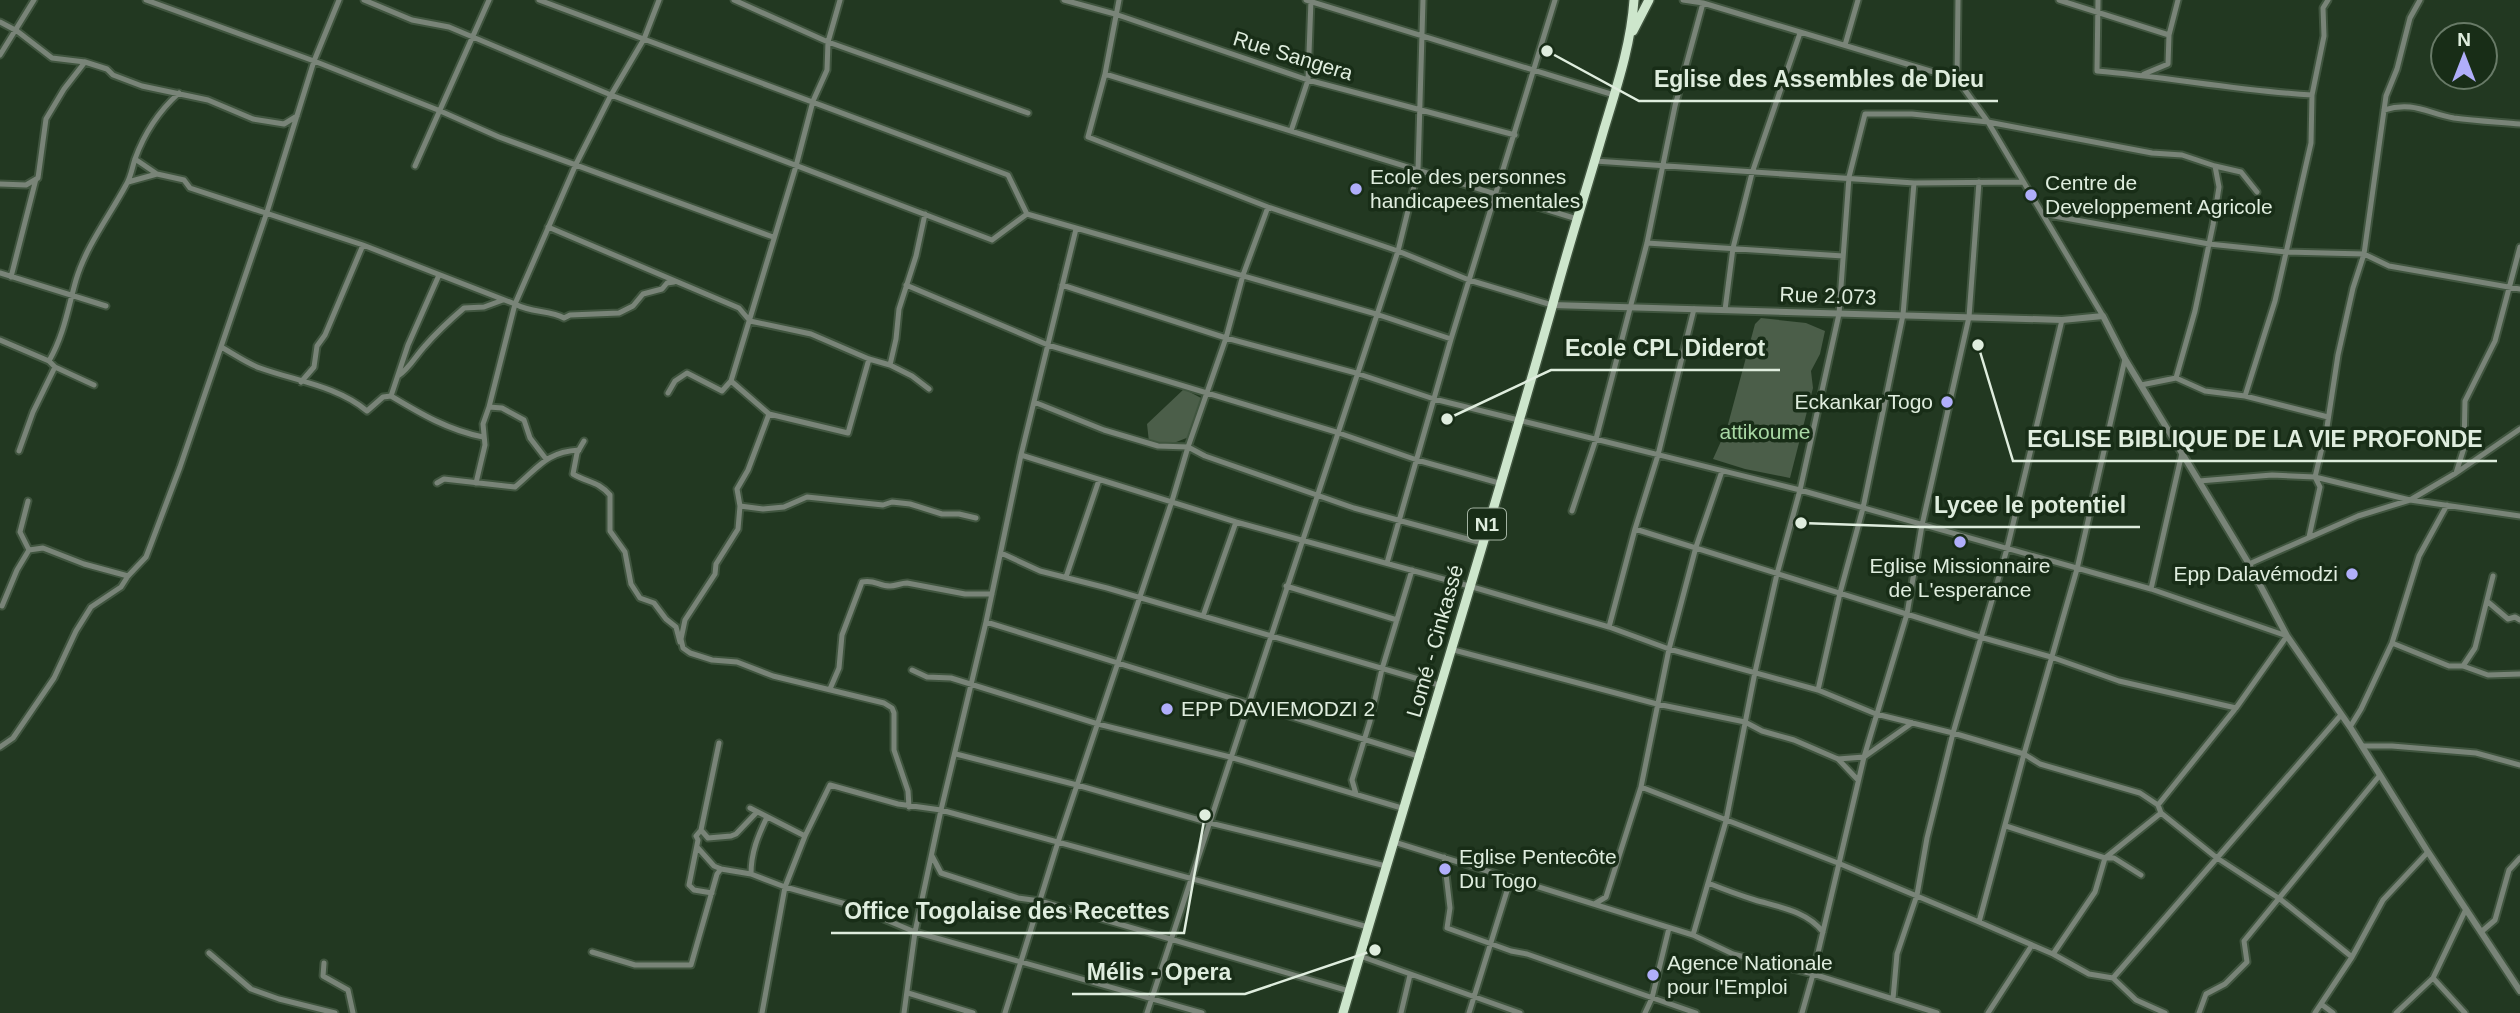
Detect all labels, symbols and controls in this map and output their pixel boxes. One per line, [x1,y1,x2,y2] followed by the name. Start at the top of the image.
[2429,21,2499,91] north arrow
[1231,26,1356,85] street label: Rue Sangera
[2457,29,2471,50] text: N
[1639,57,1998,101] callout: Eglise des Assembles de Dieu
[1654,66,1984,92] text: Eglise des Assembles de Dieu
[1370,165,1580,212] place label: Ecole des personnes handicapees mentales
[2045,171,2273,218] place label: Centre de Developpement Agricole
[1348,181,1364,197] marker: Ecole des personnes handicapees mentales
[2023,187,2039,203] marker: Centre de Developpement Agricole
[1779,282,1877,309] street label: Rue 2.073
[1551,326,1780,370] callout: Ecole CPL Diderot
[1565,335,1765,361] text: Ecole CPL Diderot
[1794,390,1933,413] place label: Eckankar Togo
[1939,394,1955,410] marker: Eckankar Togo
[2013,417,2497,461] callout: EGLISE BIBLIQUE DE LA VIE PROFONDE
[1719,420,1811,443] park label: attikoume
[2027,426,2483,452] text: EGLISE BIBLIQUE DE LA VIE PROFONDE
[1920,483,2140,527] callout: Lycee le potentiel
[1934,492,2126,518] text: Lycee le potentiel
[1468,509,1506,540] road number: N1
[1952,534,1968,550] marker: Eglise Missionnaire de L'esperance
[1870,554,2050,601] place label: Eglise Missionnaire de L'esperance
[1402,562,1467,720] street label: Lomé - Cinkassé
[2173,562,2338,585] place label: Epp Dalavémodzi
[2344,566,2360,582] marker: Epp Dalavémodzi
[1181,697,1375,720] place label: EPP DAVIEMODZI 2
[1159,701,1175,717] marker: EPP DAVIEMODZI 2
[1459,845,1617,892] place label: Eglise Pentecôte Du Togo
[1437,861,1453,877] marker: Eglise Pentecôte Du Togo
[831,889,1184,933] callout: Office Togolaise des Recettes
[844,898,1170,924] text: Office Togolaise des Recettes
[1072,950,1245,994] callout: Mélis - Opera
[1667,951,1833,998] place label: Agence Nationale pour l'Emploi
[1087,959,1231,985] text: Mélis - Opera
[1645,967,1661,983] marker: Agence Nationale pour l'Emploi

